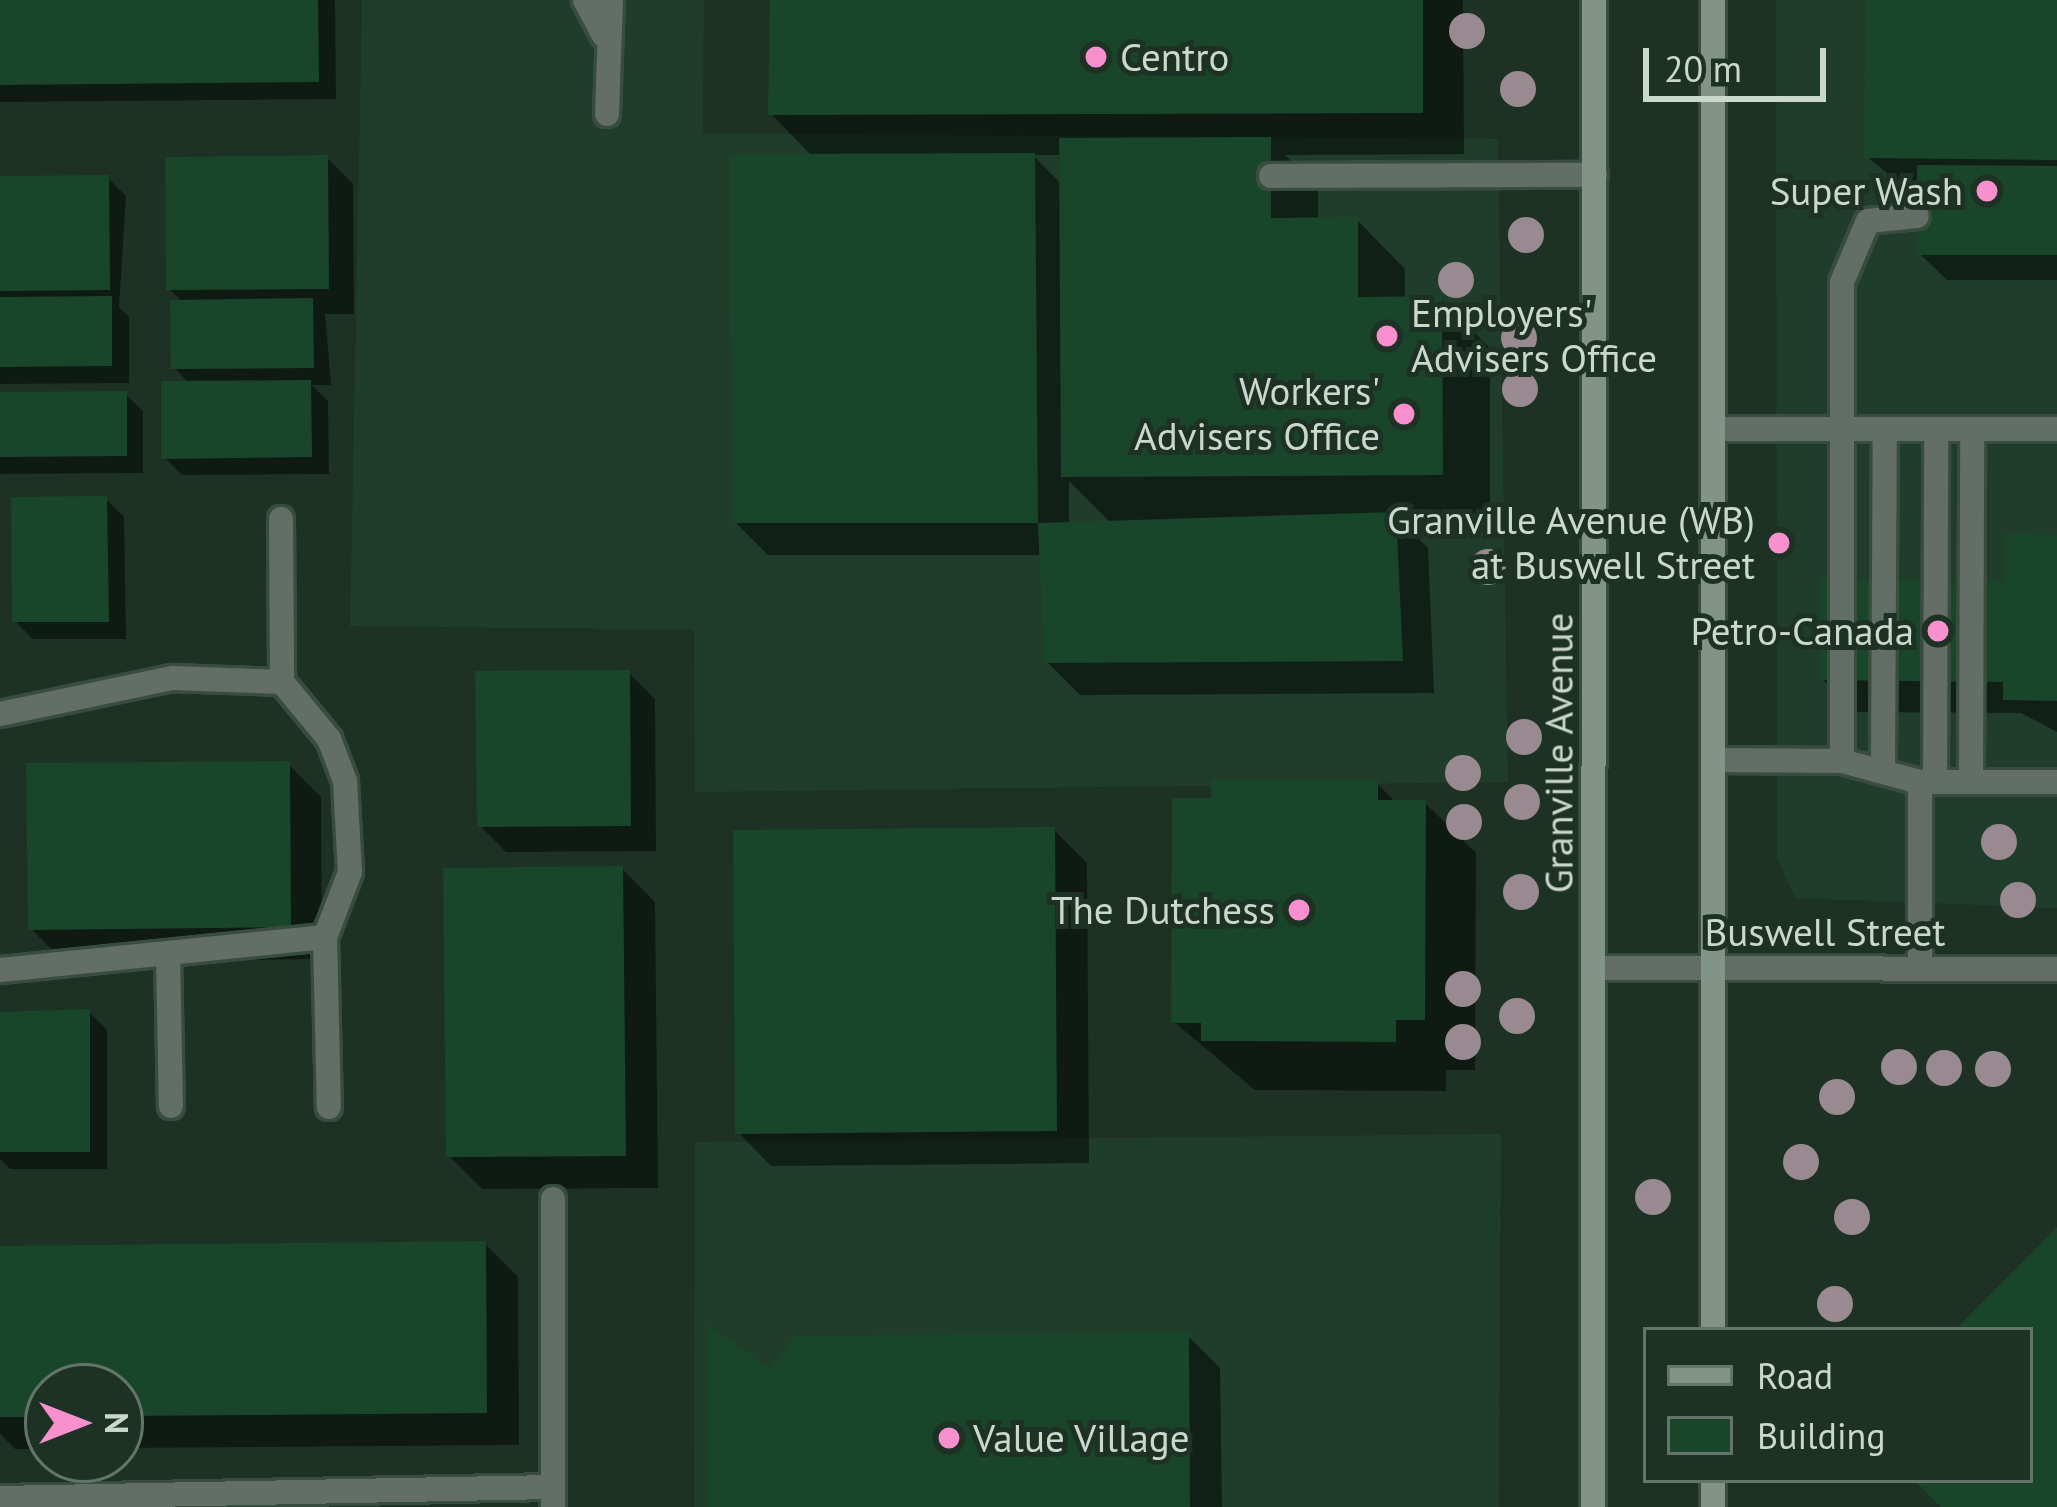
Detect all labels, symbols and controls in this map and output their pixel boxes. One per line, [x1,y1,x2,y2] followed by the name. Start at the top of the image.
[1649,24,1832,98] scale bar
[1120,34,1229,80] place label: Centro
[1083,44,1109,70] marker: Centro
[1664,45,1742,92] text: 20 m
[1769,168,1963,214] place label: Super Wash
[1974,178,2000,204] marker: Super Wash
[1411,291,1657,382] place label: Employers' Advisers Office
[1374,323,1400,349] marker: Employers' Advisers Office
[1134,369,1380,460] place label: Workers' Advisers Office
[1391,401,1417,427] marker: Workers' Advisers Office
[1386,498,1755,589] place label: Granville Avenue (WB) at Buswell Street
[1766,530,1792,556] marker: Granville Avenue (WB) at Buswell Street
[1690,608,1914,654] place label: Petro-Canada
[1536,612,1582,894] street label: Granville Avenue
[1925,618,1951,644] marker: Petro-Canada
[1051,887,1275,933] place label: The Dutchess
[1286,897,1312,923] marker: The Dutchess
[1704,909,1946,955] street label: Buswell Street
[1643,1327,2033,1483] legend
[1757,1352,1833,1399] text: Road
[24,1363,144,1483] north arrow
[96,1412,139,1434] text: N
[1757,1412,1886,1459] text: Building
[973,1415,1191,1461] place label: Value Village
[936,1425,962,1451] marker: Value Village

